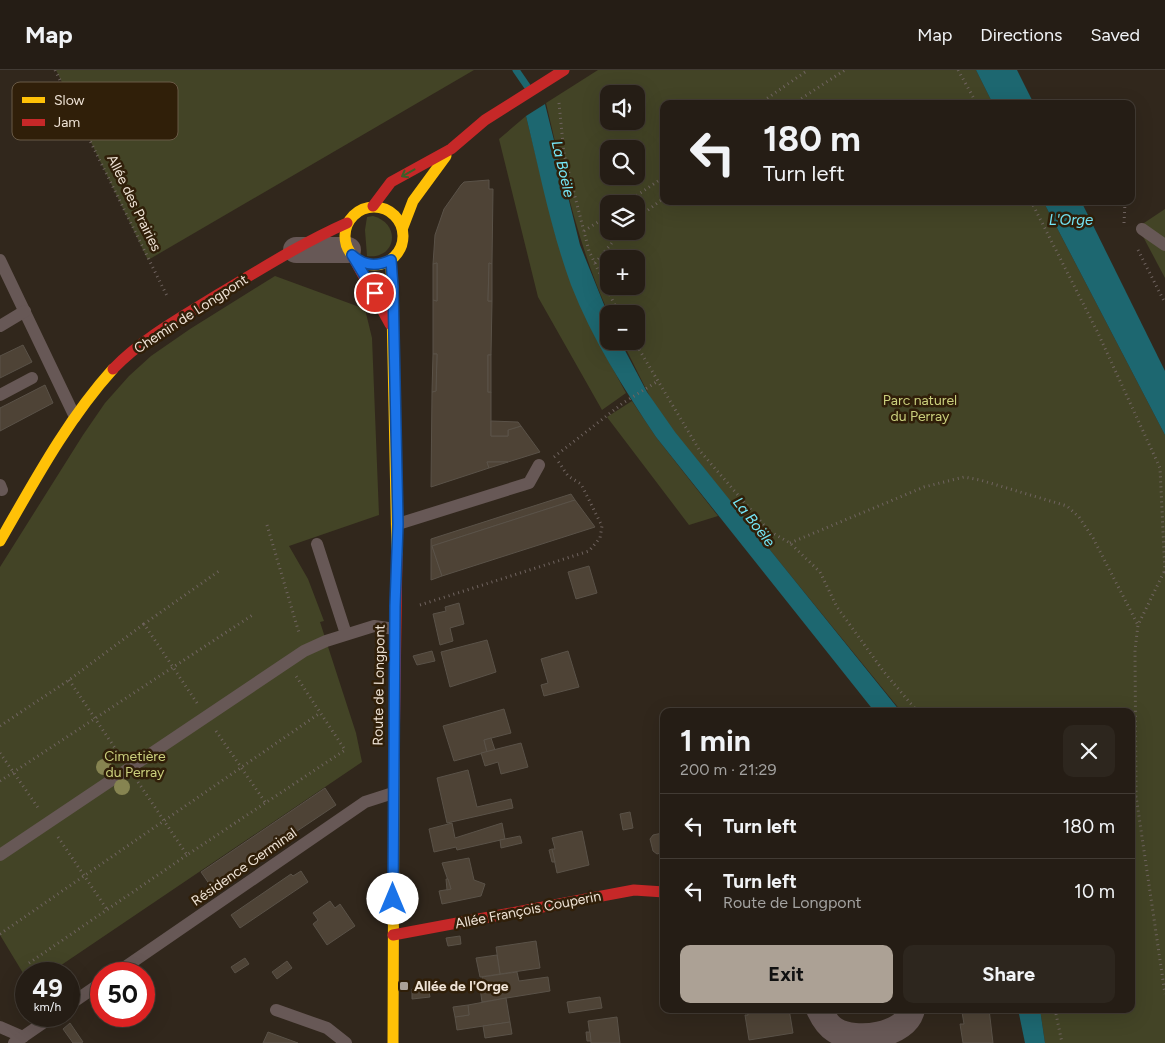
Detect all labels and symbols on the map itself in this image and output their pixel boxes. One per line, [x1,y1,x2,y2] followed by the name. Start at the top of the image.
[12,82,178,140] legend
[54,92,85,109] text: Slow
[54,114,80,131] text: Jam
[548,139,578,199] water label: La Boële
[103,152,165,254] street label: Allée des Prairies
[402,168,416,178] one-way arrow
[1049,211,1093,229] water label: L'Orge
[131,271,251,357] street label: Chemin de Longpont
[354,272,396,314] pin
[883,392,957,425] park label: Parc naturel du Perray
[729,494,779,550] water label: La Boële
[369,624,389,746] street label: Route de Longpont
[104,748,166,781] park label: Cimetière du Perray
[188,824,300,910] street label: Résidence Germinal
[366,872,418,924] position arrow
[454,887,603,932] street label: Allée François Couperin
[90,962,155,1027] speed limit sign: 50
[414,978,509,995] place label: Allée de l'Orge
[398,980,410,992] marker: Allée de l'Orge

